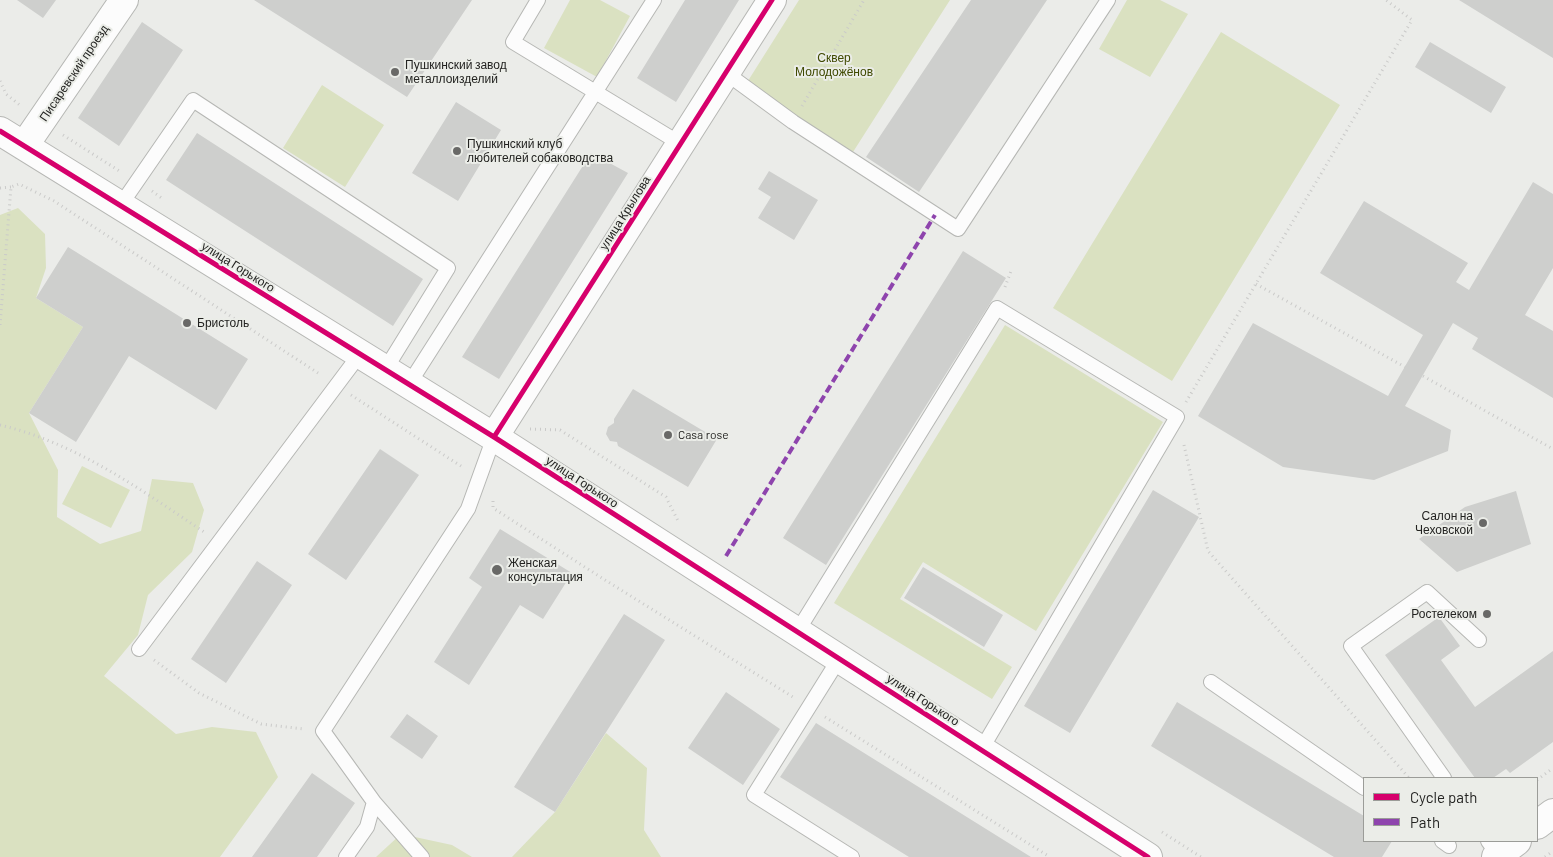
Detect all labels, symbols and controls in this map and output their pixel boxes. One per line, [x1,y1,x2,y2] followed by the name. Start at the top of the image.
[36,22,112,124] street label: Писаревский проезд
[795,51,873,79] park label: Сквер Молодожёнов
[405,58,507,86] place label: Пушкинский завод металлоизделий
[389,66,401,78] marker: Пушкинский завод металлоизделий
[467,137,613,165] place label: Пушкинский клуб любителей собаководства
[451,145,463,157] marker: Пушкинский клуб любителей собаководства
[597,173,653,253] street label: улица Крылова
[199,239,277,295] street label: улица Горького
[197,316,249,330] place label: Бристоль
[181,317,193,329] marker: Бристоль
[678,428,729,442] place label: Casa rose
[662,429,674,441] marker: Casa rose
[543,453,621,511] street label: улица Горького
[1415,509,1473,537] place label: Салон на Чеховской
[1477,517,1489,529] marker: Салон на Чеховской
[508,556,583,584] place label: Женская консультация
[490,563,504,577] marker: Женская консультация
[1411,607,1477,621] place label: Ростелеком
[1481,608,1493,620] marker: Ростелеком
[884,671,962,729] street label: улица Горького
[1363,777,1538,842] legend
[1410,788,1477,806] text: Cycle path
[1410,813,1440,831] text: Path

